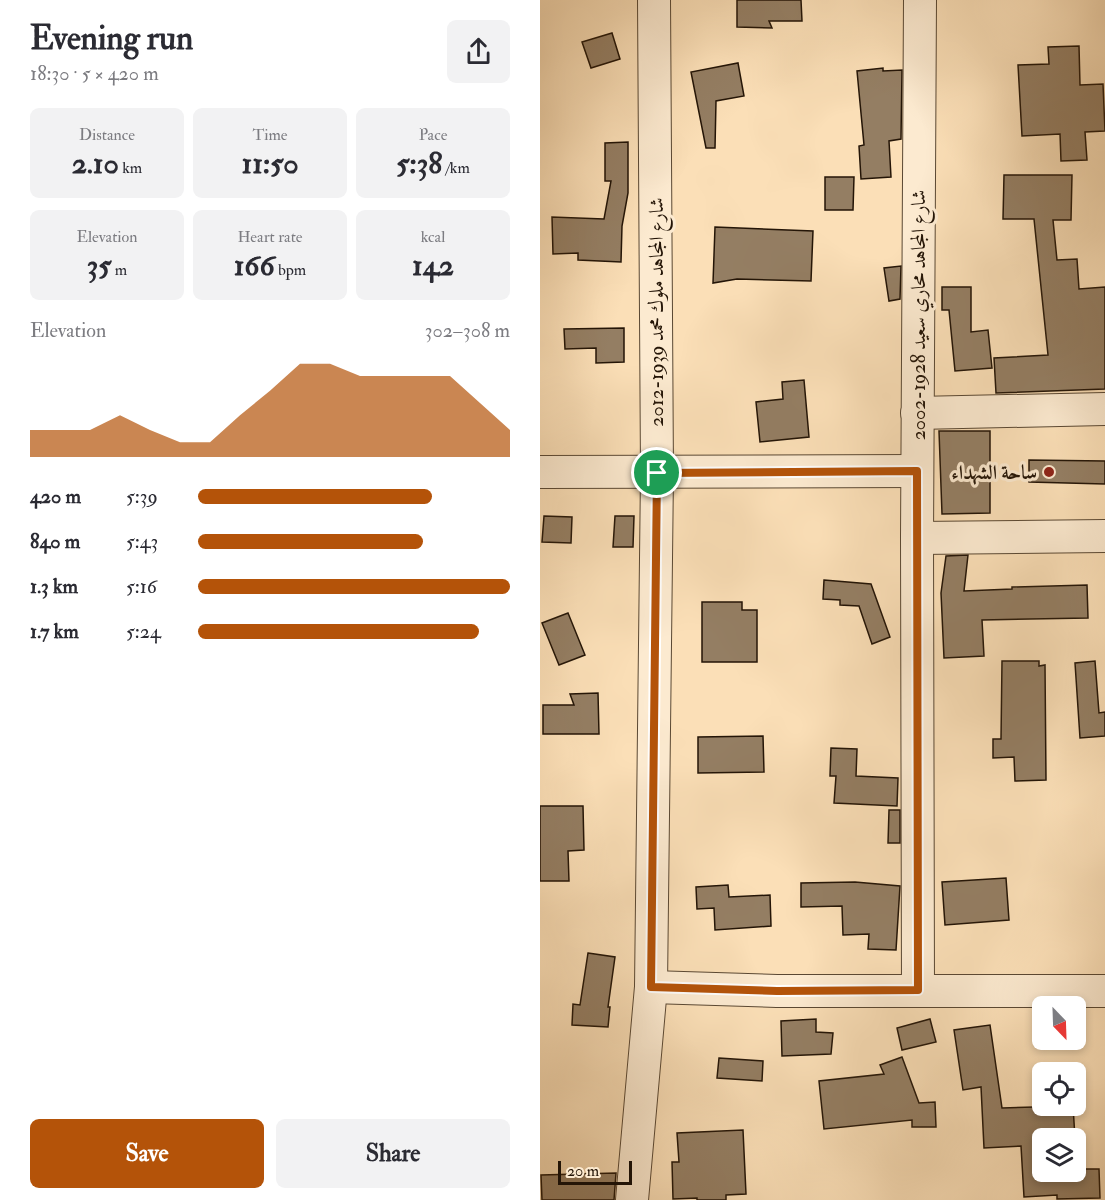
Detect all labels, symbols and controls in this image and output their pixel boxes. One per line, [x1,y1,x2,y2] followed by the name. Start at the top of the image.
[30,18,193,59] text: Evening run
[447,20,510,83] button: share
[30,61,159,86] text: 18:30 · 5 × 420 m
[79,125,135,145] text: Distance
[253,125,287,145] text: Time
[419,125,447,145] text: Pace
[72,145,119,182] text: 2.10
[241,145,299,182] text: 11:50
[396,145,442,182] text: 5:38
[119,158,142,178] text: km
[442,158,470,178] text: /km
[906,190,936,440] street label: شارع المجاهد محاري سعيد 1928-2002
[644,197,674,427] street label: شارع المجاهد ملوك محمد 1939-2012
[77,227,137,247] text: Elevation
[237,227,303,247] text: Heart rate
[421,227,445,247] text: kcal
[87,247,111,284] text: 35
[234,247,275,284] text: 166
[412,247,454,284] text: 142
[111,260,127,280] text: m
[275,260,306,280] text: bpm
[30,318,106,343] text: Elevation
[425,318,510,343] text: 302–308 m
[631,447,682,498] pin
[640,456,673,489] icon: arrive
[951,460,1037,485] place label: ساحة الشهداء
[1042,465,1056,479] marker: ساحة الشهداء
[30,484,81,509] text: 420 m
[126,484,158,509] text: 5:39
[30,529,80,554] text: 840 m
[126,529,158,554] text: 5:43
[30,574,78,599] text: 1.3 km
[126,574,157,599] text: 5:16
[30,619,79,644] text: 1.7 km
[126,619,161,644] text: 5:24
[1032,996,1086,1050] north arrow
[1032,996,1086,1182] map controls
[1032,1062,1086,1116] button: locate
[30,1119,264,1188] button: Save
[276,1119,510,1188] button: Share
[1032,1128,1086,1182] button: layers
[558,1158,632,1186] scale bar
[567,1161,599,1181] text: 20 m

